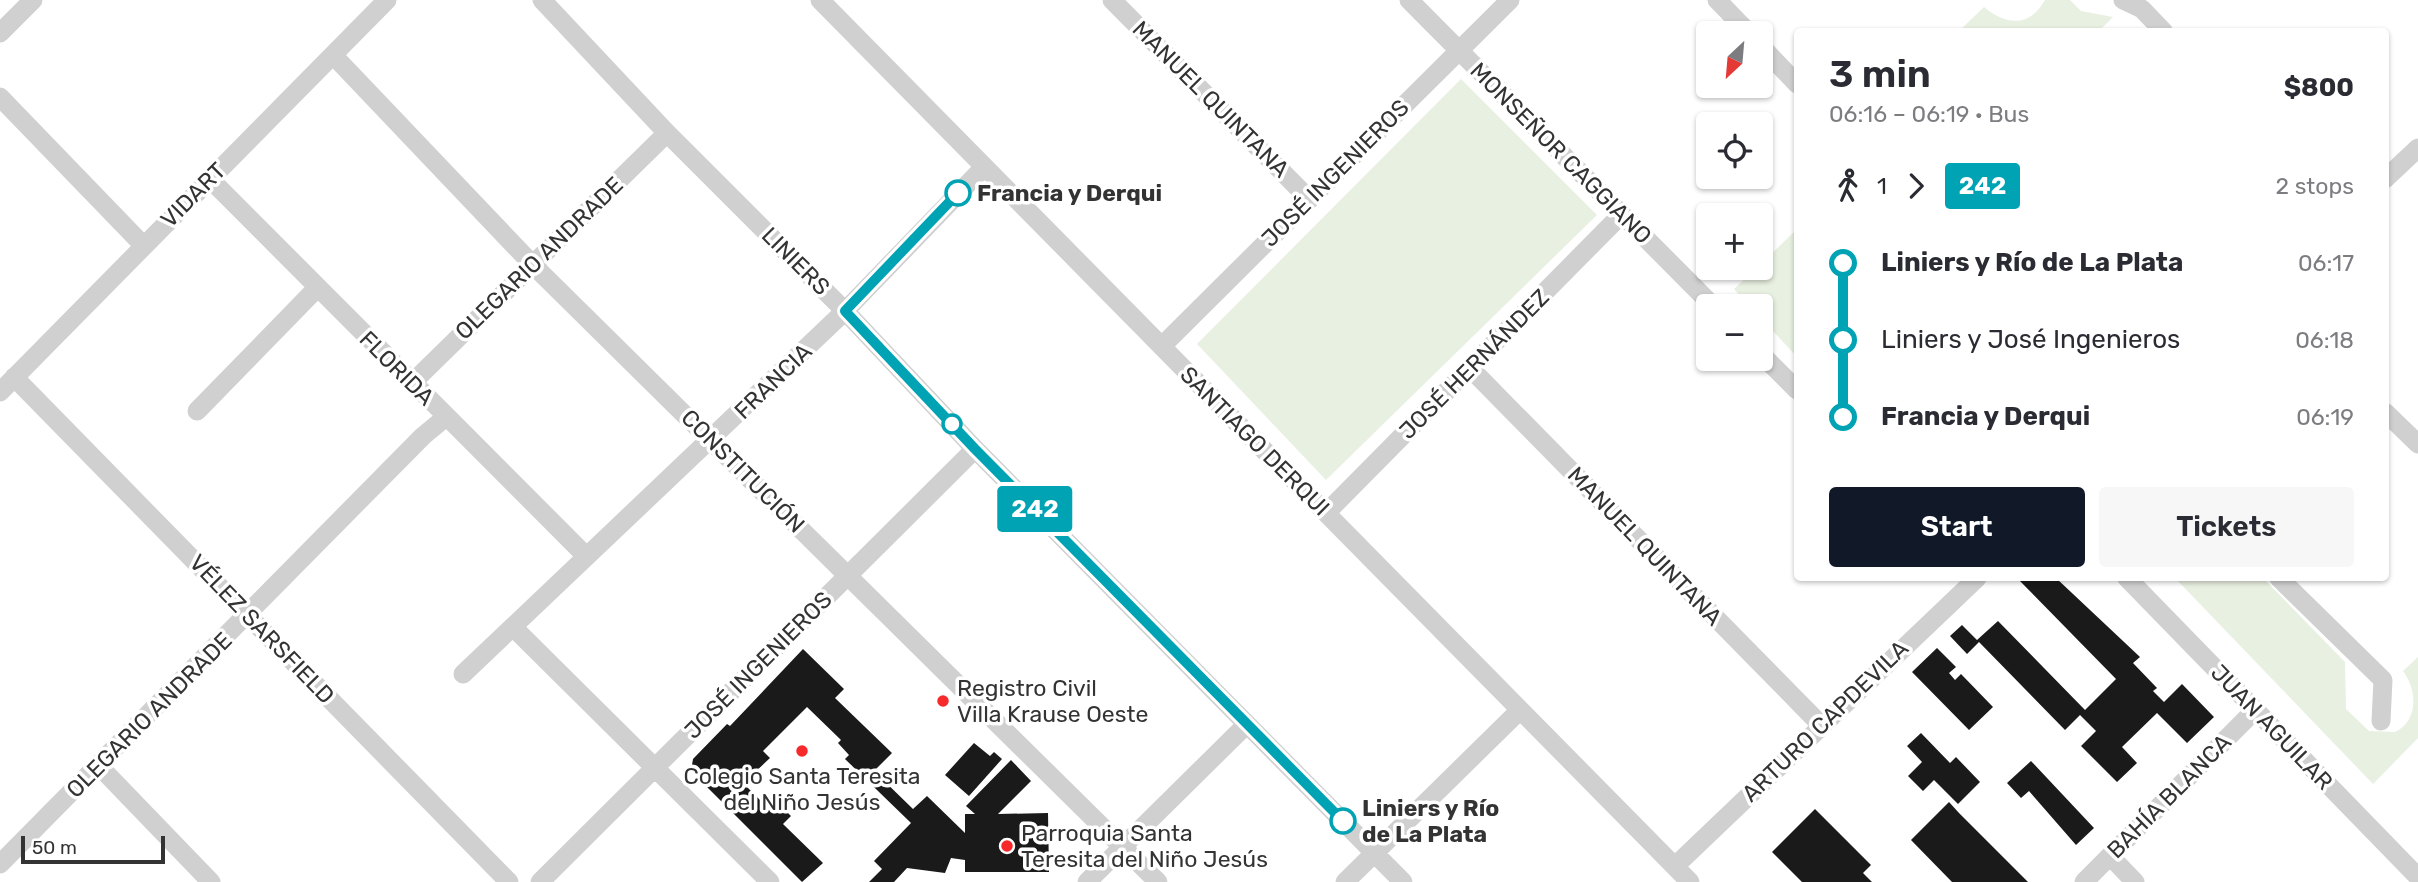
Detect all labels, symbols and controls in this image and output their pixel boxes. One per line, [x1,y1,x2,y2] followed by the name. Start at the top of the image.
[1127,15,1295,183] street label: MANUEL QUINTANA
[1696,21,1773,98] north arrow
[1696,21,1773,371] map controls
[1829,51,1931,97] text: 3 min
[1464,56,1658,250] street label: MONSEÑOR CAGGIANO
[2284,72,2354,103] text: $800
[1255,93,1415,253] street label: JOSÉ INGENIEROS
[1829,100,2029,128] text: 06:16 – 06:19 · Bus
[1696,112,1773,189] button: locate
[155,157,231,233] street label: VIDART
[1829,167,1867,205] icon: walk
[1897,167,1935,205] icon: forward
[449,171,629,345] street label: OLEGARIO ANDRADE
[1877,172,1887,200] text: 1
[1959,172,2006,200] text: 242
[2276,172,2354,200] text: 2 stops
[977,179,1162,207] place label: Francia y Derqui
[945,180,971,206] marker: Francia y Derqui
[1696,203,1773,280] button: +
[756,221,836,301] street label: LINIERS
[1881,247,2183,278] text: Liniers y Río de La Plata
[2298,249,2354,277] text: 06:17
[1393,283,1555,445] street label: JOSÉ HERNÁNDEZ
[1696,294,1773,371] button: −
[1881,324,2180,355] text: Liniers y José Ingenieros
[354,325,440,411] street label: FLORIDA
[2295,326,2354,354] text: 06:18
[728,337,818,425] street label: FRANCIA
[1174,360,1336,522] street label: SANTIAGO DERQUI
[1881,401,2090,432] text: Francia y Derqui
[675,403,811,539] street label: CONSTITUCIÓN
[2296,403,2354,431] text: 06:19
[942,414,962,434] unlabelled marker
[1562,461,1728,631] street label: MANUEL QUINTANA
[995,486,1075,532] line badge: 242
[1829,487,2085,567] button: Start
[2099,487,2354,567] button: Tickets
[1011,495,1059,523] text: 242
[184,549,340,709] street label: VÉLEZ SARSFIELD
[678,585,838,745] street label: JOSÉ INGENIEROS
[60,626,238,804] street label: OLEGARIO ANDRADE
[1736,634,1914,808] street label: ARTURO CAPDEVILA
[2205,658,2339,796] street label: JUAN AGUILAR
[957,674,1148,728] place label: Registro Civil Villa Krause Oeste
[935,693,951,709] marker: Registro Civil Villa Krause Oeste
[2101,728,2237,864] street label: BAHÍA BLANCA
[794,743,810,759] marker: Colegio Santa Teresita del Niño Jesús
[683,762,921,816] place label: Colegio Santa Teresita del Niño Jesús
[1362,794,1499,848] place label: Liniers y Río de La Plata
[1330,808,1356,834] marker: Liniers y Río de La Plata
[1021,819,1268,873] place label: Parroquia Santa Teresita del Niño Jesús
[21,833,164,865] scale bar
[32,836,77,859] text: 50 m
[999,838,1015,854] marker: Parroquia Santa Teresita del Niño Jesús

